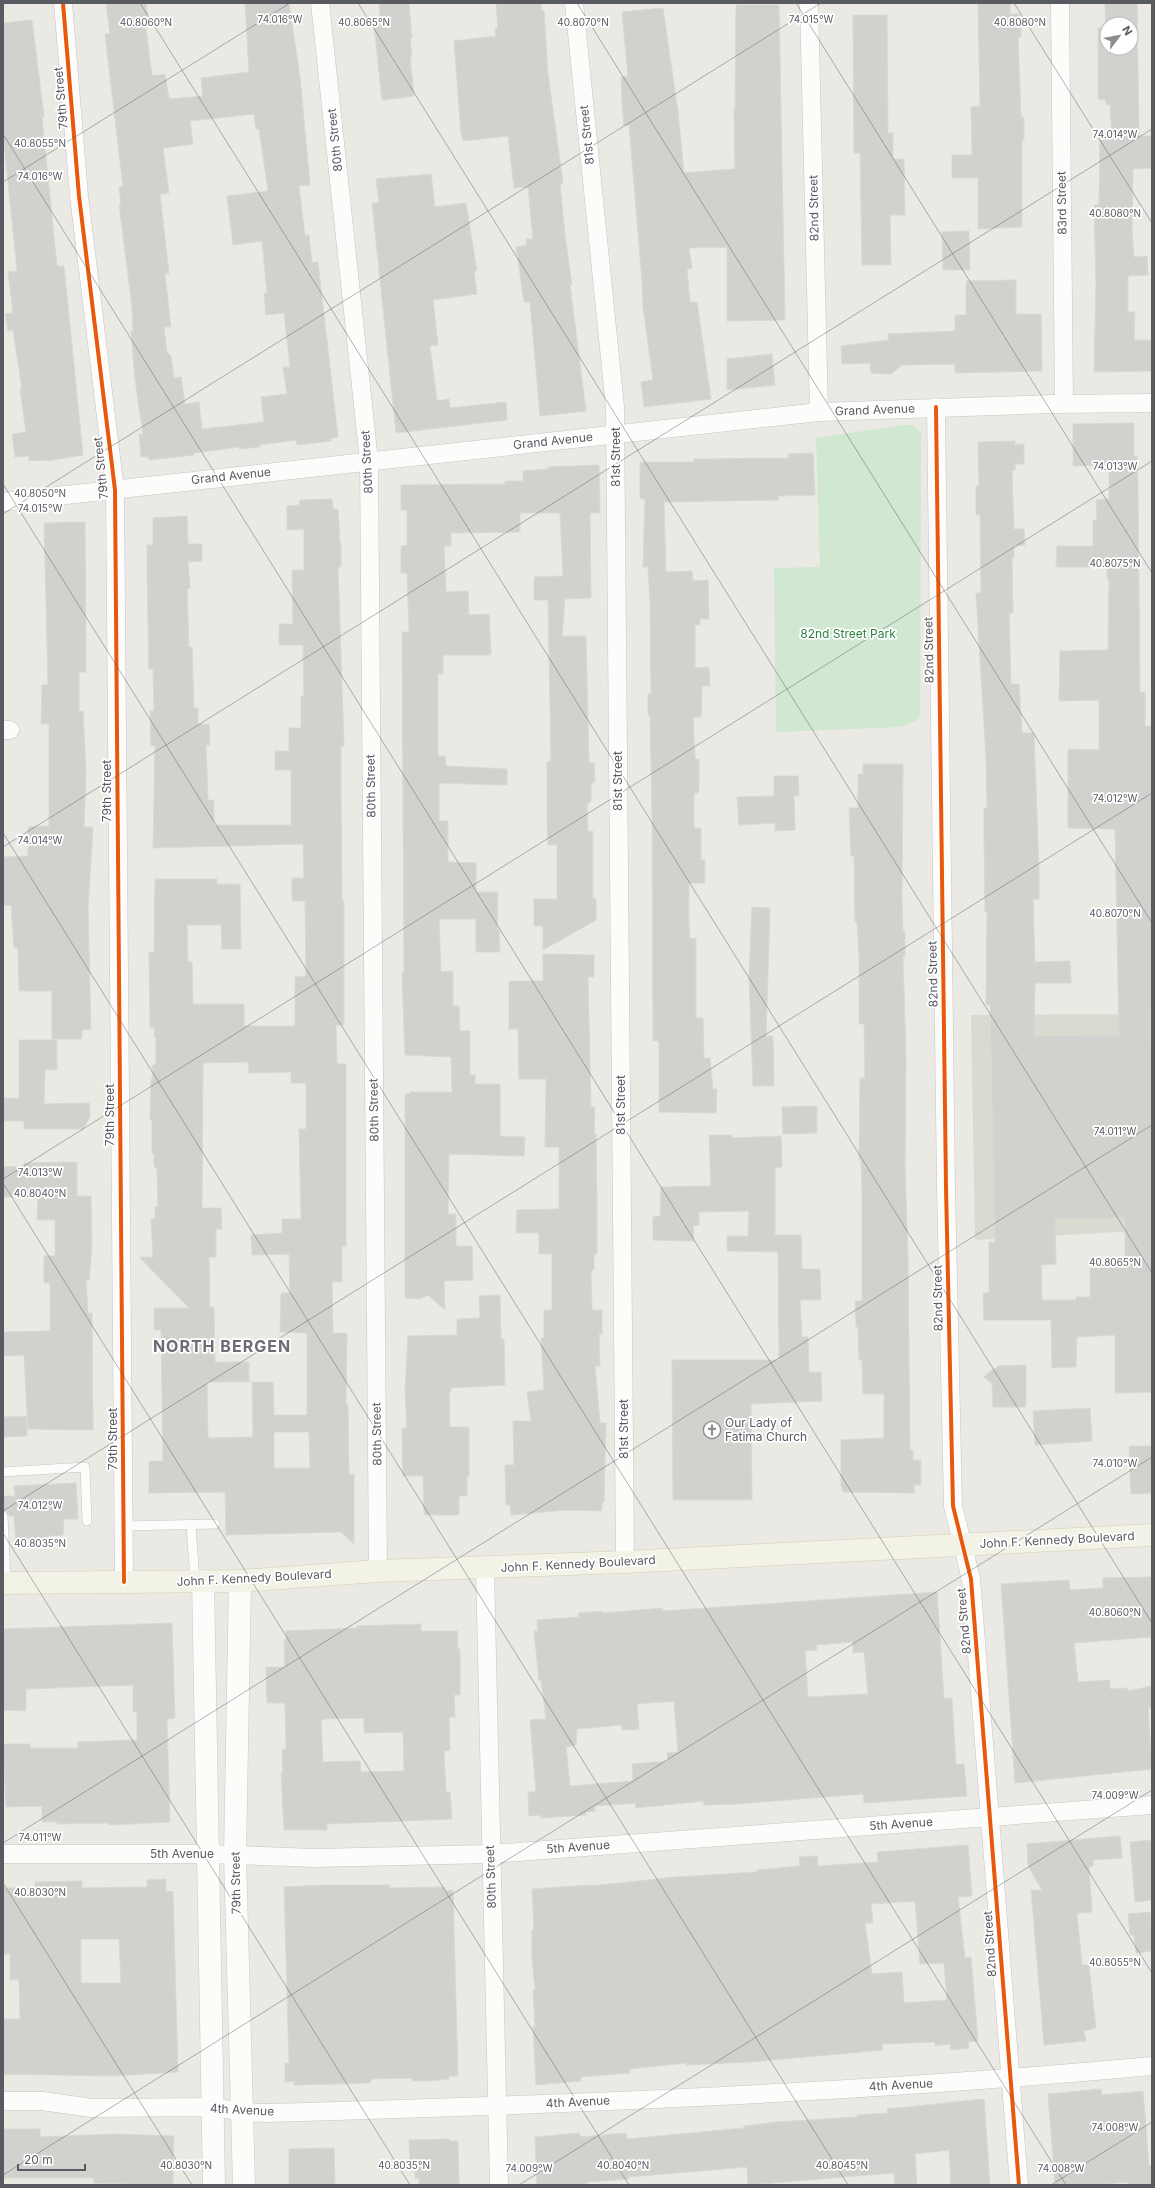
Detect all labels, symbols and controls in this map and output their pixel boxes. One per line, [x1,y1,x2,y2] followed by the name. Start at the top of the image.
[258,13,303,25] text: 74.016°W
[789,13,833,25] text: 74.015°W
[120,16,172,28] text: 40.8060°N
[338,16,390,28] text: 40.8065°N
[557,16,609,28] text: 40.8070°N
[994,16,1046,28] text: 40.8080°N
[1099,16,1139,56] north arrow
[1119,23,1136,38] text: N
[50,66,71,130] street label: 79th Street
[576,104,597,166] street label: 81st Street
[324,108,345,172] street label: 80th Street
[1093,128,1138,140] text: 74.014°W
[14,137,66,149] text: 40.8055°N
[18,170,63,182] text: 74.016°W
[1053,171,1070,235] street label: 83rd Street
[805,175,822,241] street label: 82nd Street
[1089,207,1141,219] text: 40.8080°N
[835,401,915,418] street label: Grand Avenue
[608,427,623,487] street label: 81st Street
[512,429,594,452] street label: Grand Avenue
[357,430,376,494] street label: 80th Street
[90,436,111,500] street label: 79th Street
[1093,460,1137,472] text: 74.013°W
[190,464,272,487] street label: Grand Avenue
[14,487,66,499] text: 40.8050°N
[18,502,62,514] text: 74.015°W
[1089,557,1141,569] text: 40.8075°N
[920,617,937,683] street label: 82nd Street
[800,626,896,641] park label: 82nd Street Park
[610,751,625,811] street label: 81st Street
[362,754,379,818] street label: 80th Street
[99,760,114,822] street label: 79th Street
[1093,792,1137,804] text: 74.012°W
[18,834,63,846] text: 74.014°W
[1089,907,1141,919] text: 40.8070°N
[924,941,941,1007] street label: 82nd Street
[613,1075,628,1135] street label: 81st Street
[365,1078,382,1142] street label: 80th Street
[102,1084,117,1146] street label: 79th Street
[1094,1125,1136,1137] text: 74.011°W
[18,1166,62,1178] text: 74.013°W
[14,1187,66,1199] text: 40.8040°N
[1089,1256,1141,1268] text: 40.8065°N
[929,1265,946,1331] street label: 82nd Street
[153,1336,291,1356] district label: NORTH BERGEN
[616,1399,631,1459] street label: 81st Street
[368,1402,385,1466] street label: 80th Street
[105,1408,120,1470] street label: 79th Street
[725,1415,807,1444] place label: Our Lady of Fatima Church
[702,1420,722,1440] church icon: Our Lady of Fatima Church
[1093,1457,1138,1469] text: 74.010°W
[18,1499,62,1511] text: 74.012°W
[979,1528,1135,1551] street label: John F. Kennedy Boulevard
[14,1537,66,1549] text: 40.8035°N
[500,1552,656,1575] street label: John F. Kennedy Boulevard
[176,1566,332,1589] street label: John F. Kennedy Boulevard
[953,1587,974,1655] street label: 82nd Street
[1089,1606,1141,1618] text: 40.8060°N
[1091,1789,1139,1801] text: 74.009°W
[869,1814,933,1833] street label: 5th Avenue
[19,1831,61,1843] text: 74.011°W
[546,1837,610,1856] street label: 5th Avenue
[482,1845,499,1909] street label: 80th Street
[150,1846,214,1861] street label: 5th Avenue
[227,1852,244,1914] street label: 79th Street
[14,1886,66,1898] text: 40.8030°N
[980,1910,999,1978] street label: 82nd Street
[1089,1956,1141,1968] text: 40.8055°N
[868,2075,933,2094] street label: 4th Avenue
[545,2092,610,2111] street label: 4th Avenue
[210,2100,275,2119] street label: 4th Avenue
[1092,2121,1139,2133] text: 74.008°W
[18,2146,85,2172] scale bar
[24,2152,53,2167] text: 20 m
[160,2159,212,2171] text: 40.8030°N
[378,2159,430,2171] text: 40.8035°N
[597,2159,649,2171] text: 40.8040°N
[816,2159,868,2171] text: 40.8045°N
[505,2162,553,2174] text: 74.009°W
[1038,2162,1085,2174] text: 74.008°W

